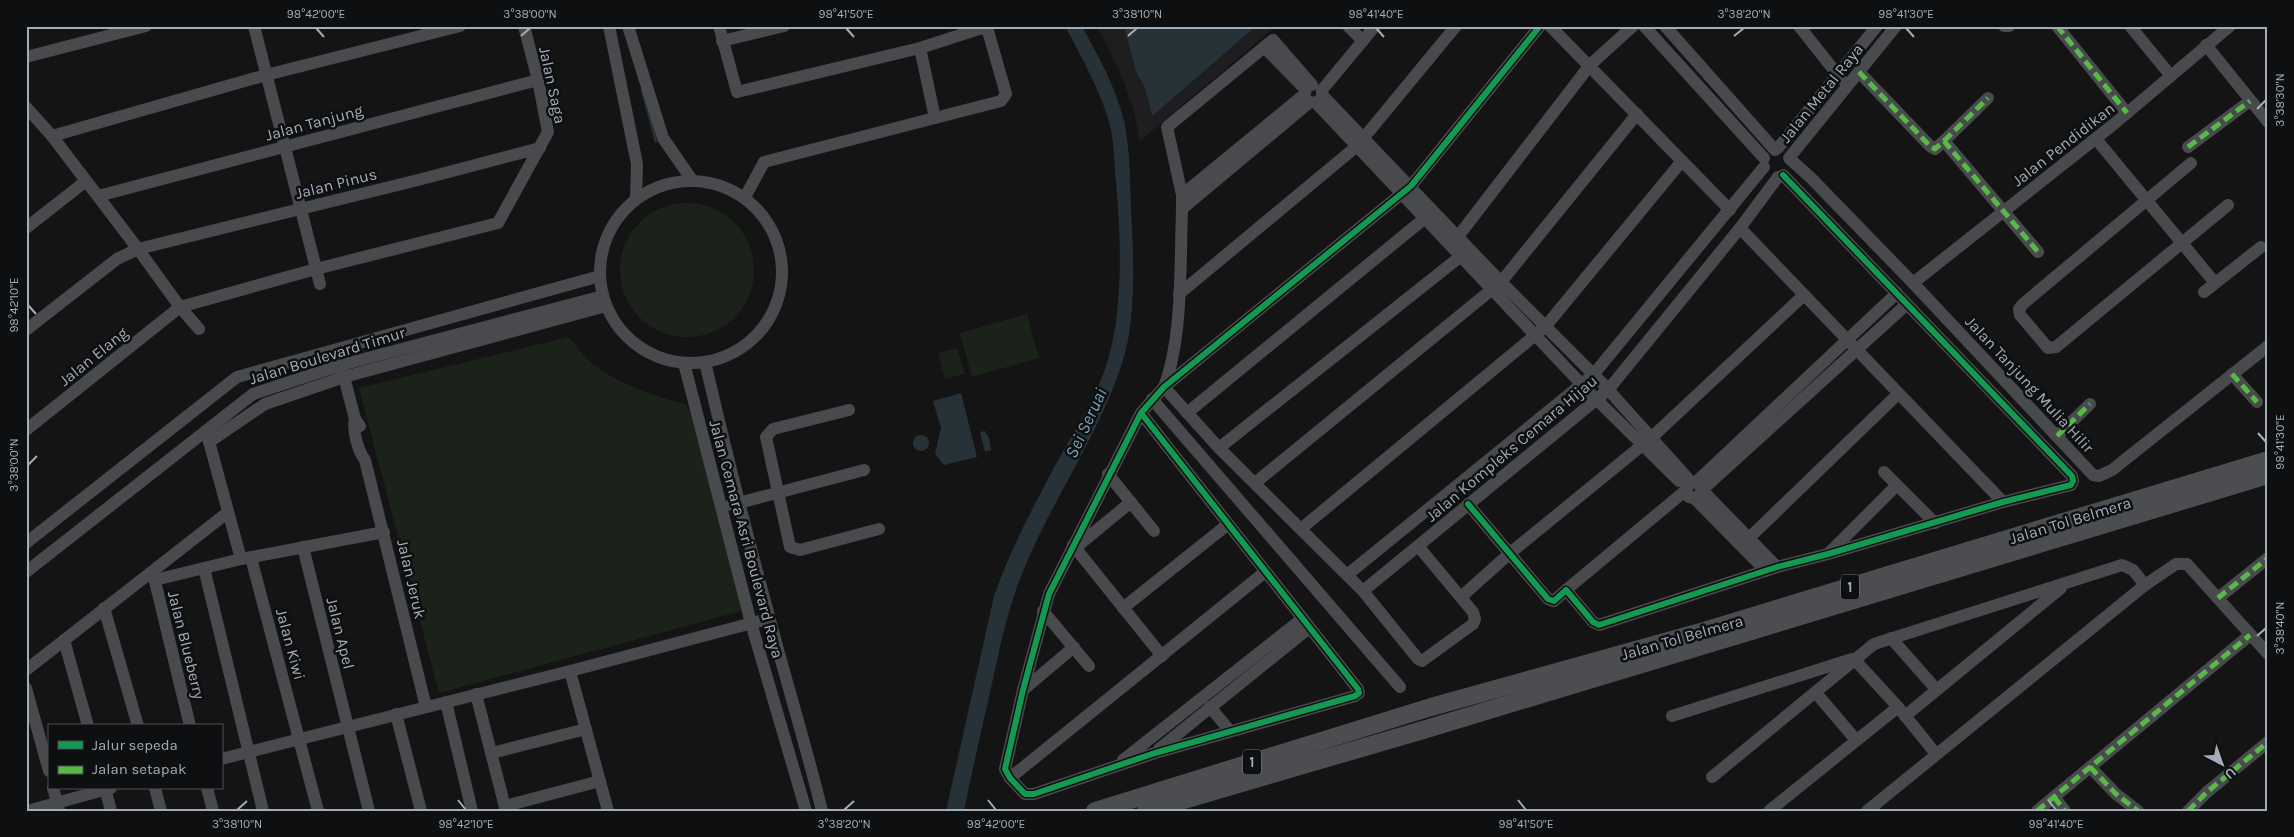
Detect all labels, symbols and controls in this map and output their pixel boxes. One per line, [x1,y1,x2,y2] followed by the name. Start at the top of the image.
[287,7,345,21] text: 98°42'00"E
[503,7,557,21] text: 3°38'00"N
[818,7,874,21] text: 98°41'50"E
[1112,7,1162,21] text: 3°38'10"N
[1349,7,1403,21] text: 98°41'40"E
[1717,7,1771,21] text: 3°38'20"N
[1878,7,1934,21] text: 98°41'30"E
[1776,40,1867,147] street label: Jalan Metal Raya
[535,45,570,125] street label: Jalan Saga
[2273,73,2287,127] text: 3°38'30"N
[2008,99,2118,190] street label: Jalan Pendidikan
[263,100,365,145] street label: Jalan Tanjung
[293,164,379,203] street label: Jalan Pinus
[7,277,21,333] text: 98°42'10"E
[1961,312,2098,457] street label: Jalan Tanjung Mulia Hilir
[55,323,132,390] street label: Jalan Elang
[247,323,408,388] street label: Jalan Boulevard Timur
[1422,371,1601,526] street label: Jalan Kompleks Cemara Hijau
[1060,384,1112,462] water label: Sei Seruai
[2273,414,2287,470] text: 98°41'30"E
[706,418,788,660] street label: Jalan Cemara Asri Boulevard Raya
[7,438,21,492] text: 3°38'00"N
[2007,493,2133,548] street label: Jalan Tol Belmera
[393,537,430,621] street label: Jalan Jeruk
[1841,574,1859,600] road number: 1
[164,589,209,702] street label: Jalan Blueberry
[322,595,359,671] street label: Jalan Apel
[2273,602,2287,654] text: 3°38'40"N
[272,606,309,682] street label: Jalan Kiwi
[1619,611,1745,664] street label: Jalan Tol Belmera
[48,724,222,790] legend
[92,736,178,754] text: Jalur sepeda
[2196,740,2246,790] north arrow
[1243,750,1261,774] road number: 1
[92,760,186,778] text: Jalan setapak
[2221,764,2239,783] text: U
[212,817,262,831] text: 3°38'10"N
[438,817,494,831] text: 98°42'10"E
[817,817,871,831] text: 3°38'20"N
[967,817,1025,831] text: 98°42'00"E
[1498,817,1554,831] text: 98°41'50"E
[2029,817,2083,831] text: 98°41'40"E

